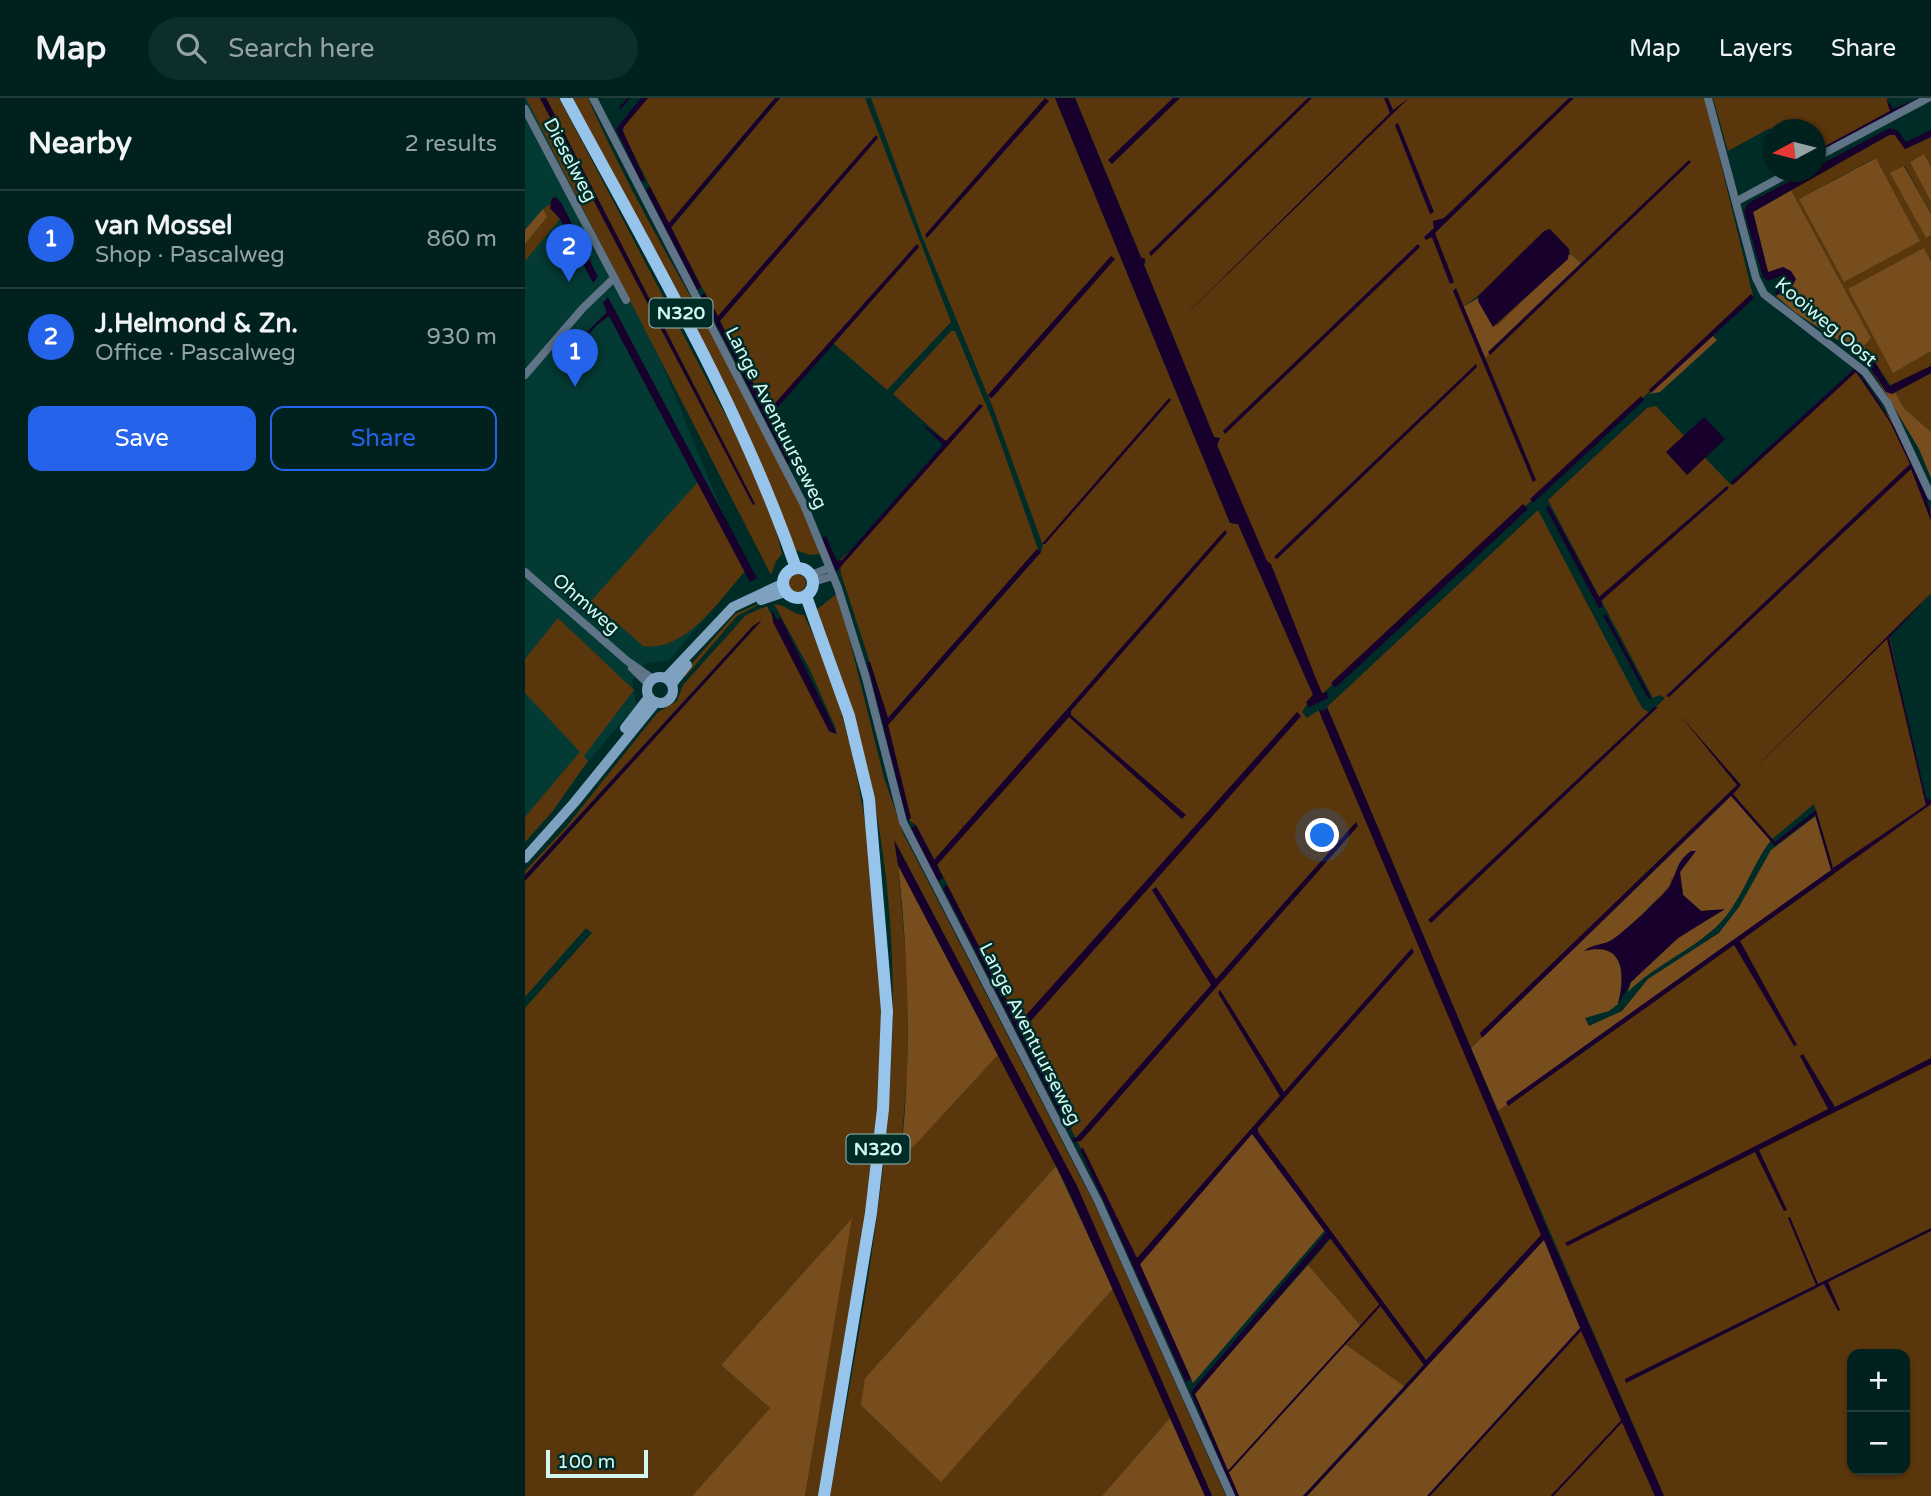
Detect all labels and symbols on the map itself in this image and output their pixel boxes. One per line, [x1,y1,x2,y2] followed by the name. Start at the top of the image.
[539,114,601,206] street label: Dieselweg
[1763,119,1826,182] north arrow
[546,224,592,282] pin: 2
[1771,273,1881,371] street label: Kooiweg Oost
[649,298,713,328] road number: N320
[720,323,832,513] street label: Lange Aventuurseweg
[552,329,598,387] pin: 1
[548,569,624,639] street label: Ohmweg
[1305,818,1339,852] your location
[974,939,1086,1129] street label: Lange Aventuurseweg
[847,1134,909,1164] road number: N320
[546,1447,647,1479] scale bar

